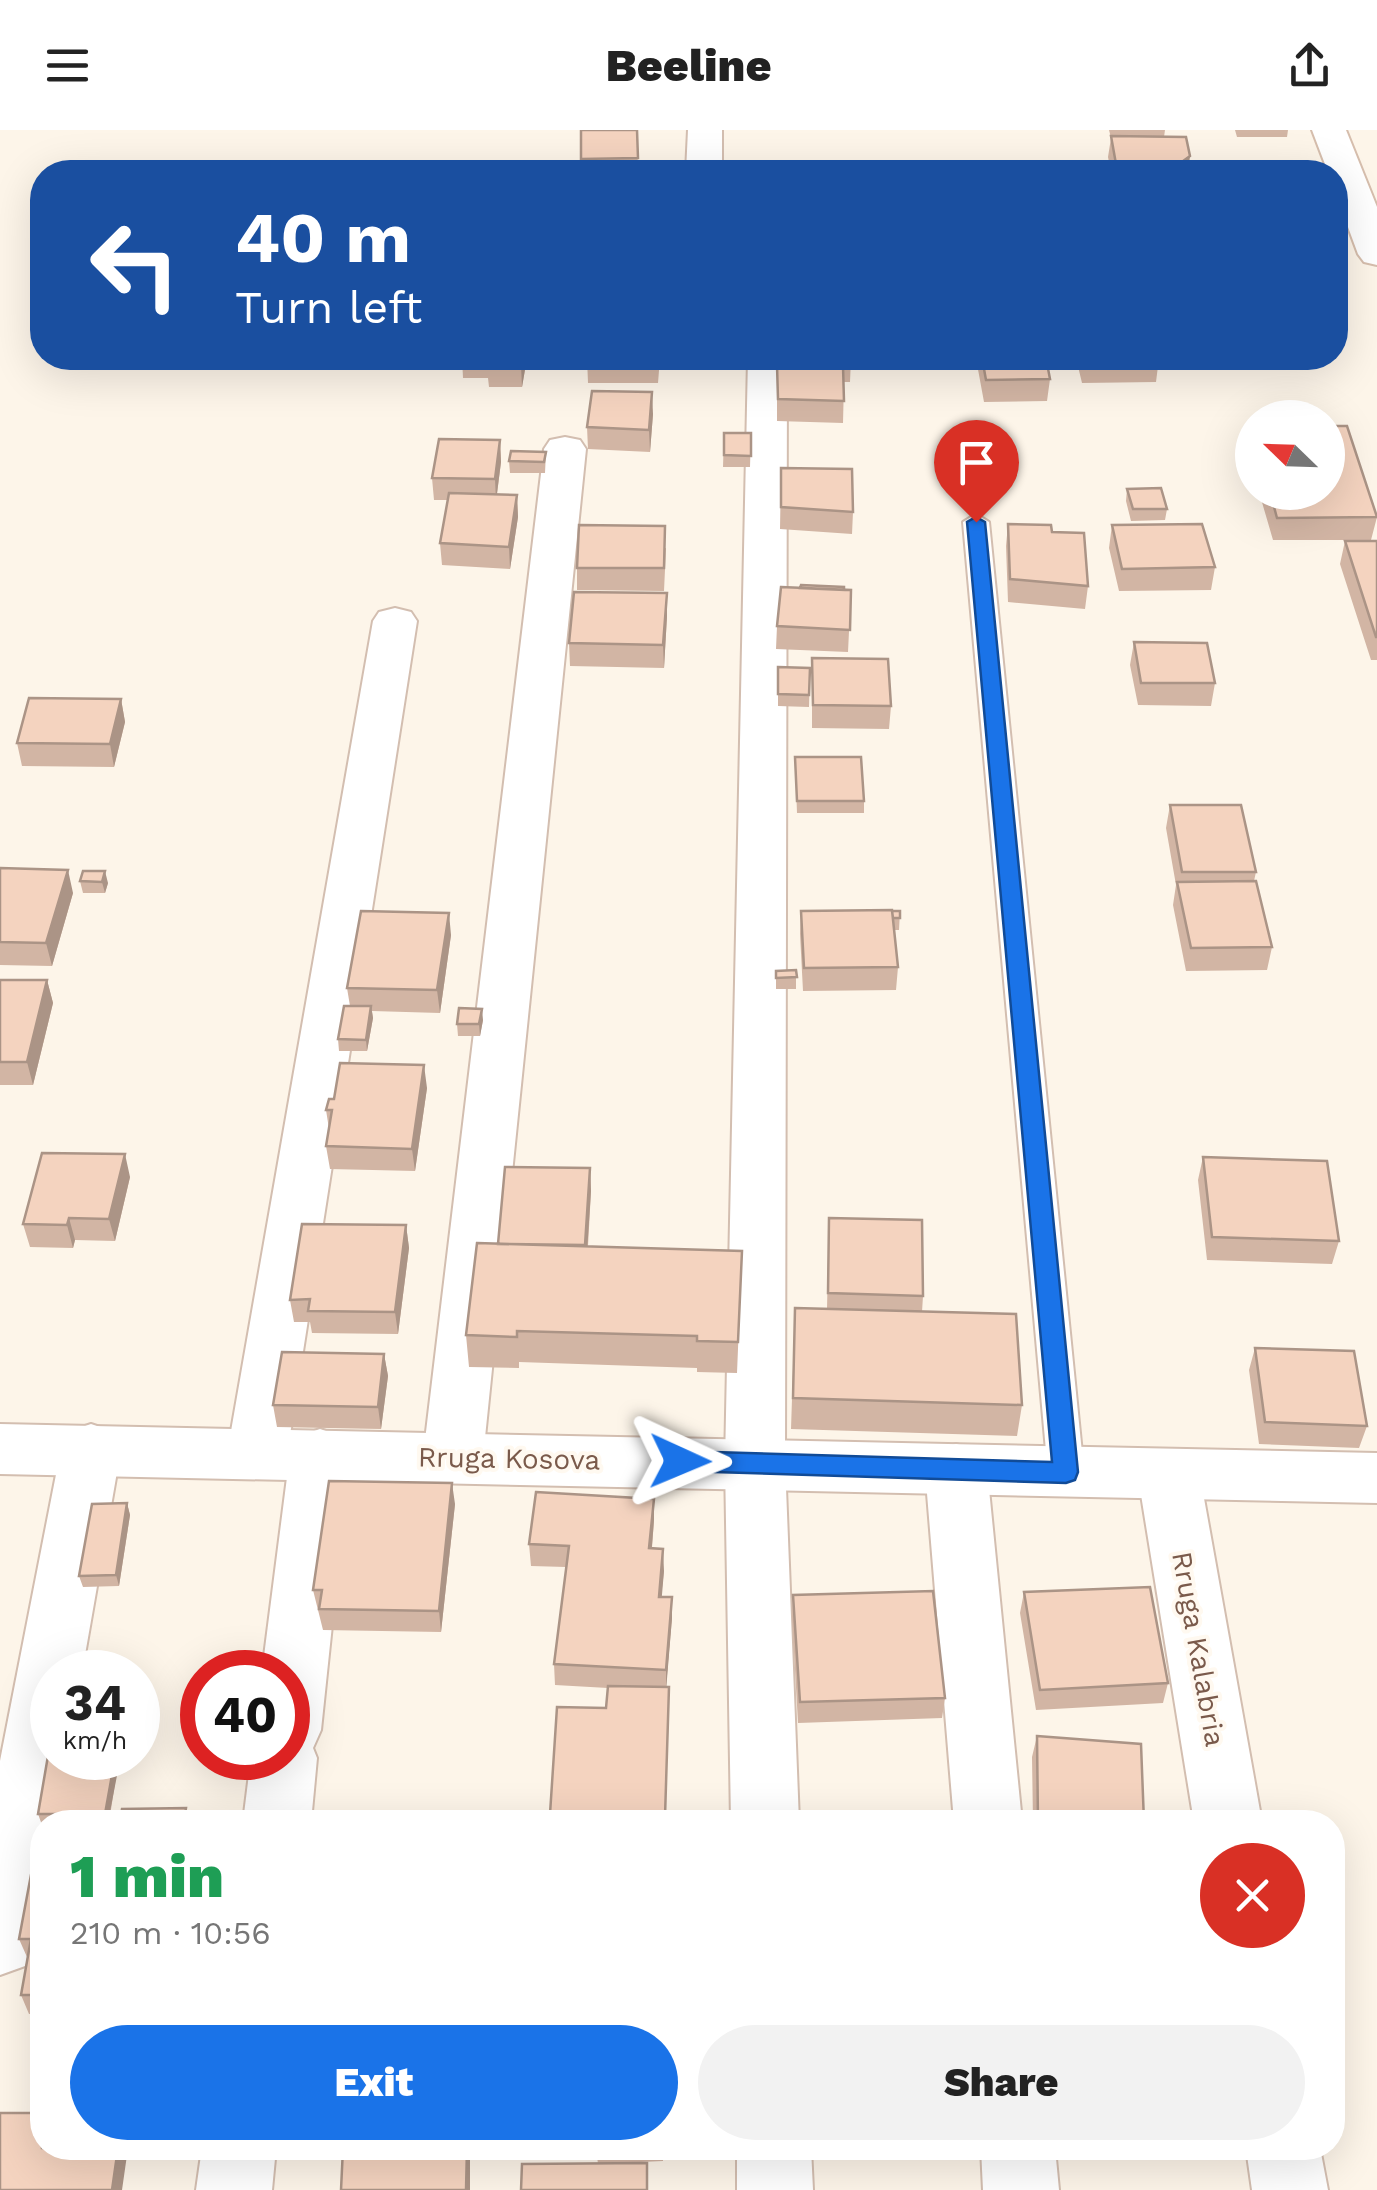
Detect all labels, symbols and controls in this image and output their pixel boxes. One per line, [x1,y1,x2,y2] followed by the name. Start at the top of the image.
[40,38,95,93] icon: menu
[1282,38,1337,93] icon: share
[606,39,771,92] text: Beeline
[235,197,411,279] text: 40 m
[70,200,200,330] icon: left
[235,281,422,334] text: Turn left
[1235,400,1345,510] north arrow
[1235,400,1345,510] map controls
[934,420,1019,523] pin
[949,435,1004,490] icon: arrive
[628,1409,732,1513] position arrow
[418,1440,601,1477] street label: Rruga Kosova
[1165,1549,1232,1749] street label: Rruga Kalabria
[180,1650,310,1780] speed limit sign: 40
[64,1673,126,1732] text: 34
[63,1726,127,1755] text: km/h
[70,1841,224,1912] text: 1 min
[1200,1843,1305,1948] button: close
[70,1914,271,1952] text: 210 m · 10:56
[70,2025,678,2140] button: Exit
[698,2025,1305,2140] button: Share

